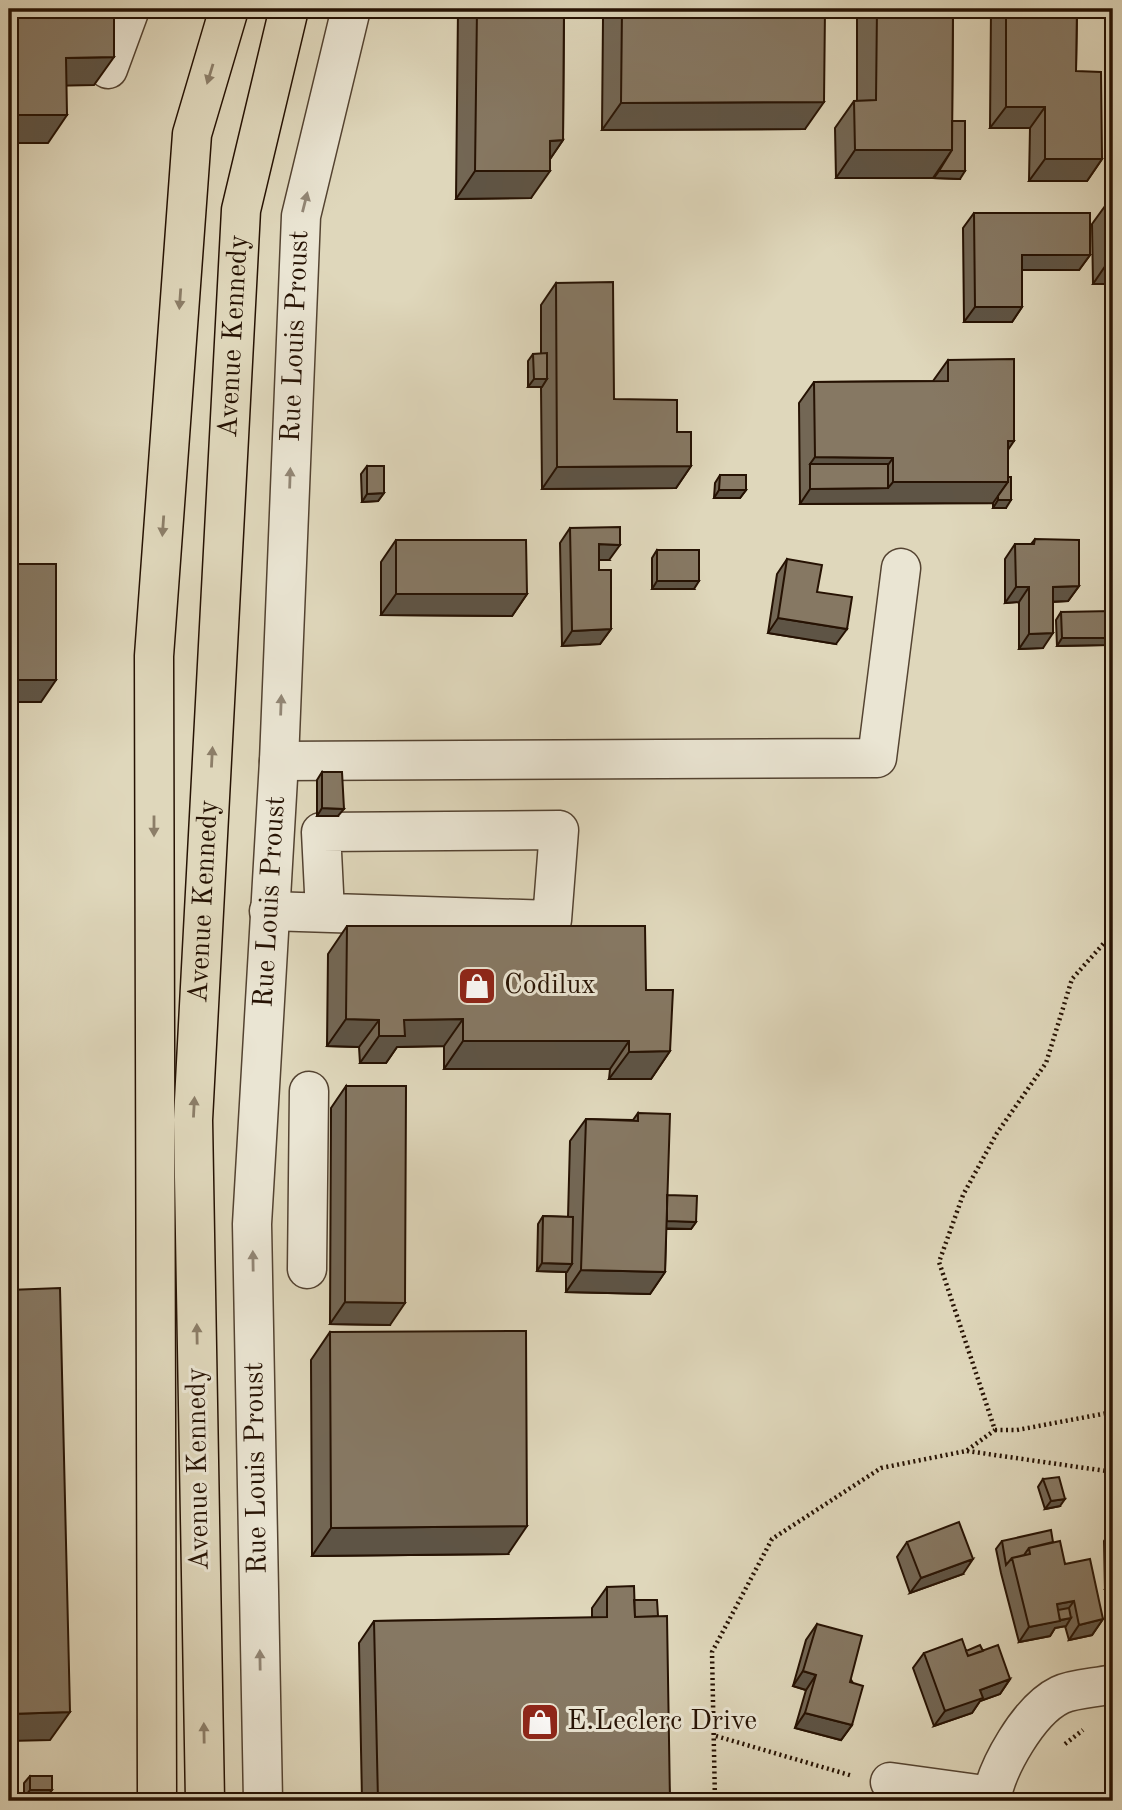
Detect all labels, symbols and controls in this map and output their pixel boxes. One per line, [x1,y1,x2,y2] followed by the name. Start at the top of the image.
[204,64,214,85] one-way arrow
[299,191,310,213] one-way arrow
[278,230,314,443] street label: Rue Louis Proust
[215,234,254,439] street label: Avenue Kennedy
[174,288,185,310] one-way arrow
[285,466,296,488] one-way arrow
[157,515,168,537] one-way arrow
[276,694,287,716] one-way arrow
[207,746,218,768] one-way arrow
[251,795,291,1008] street label: Rue Louis Proust
[185,799,224,1004] street label: Avenue Kennedy
[148,815,160,837] one-way arrow
[456,965,498,1007] shop icon: Codilux
[504,972,596,1000] place label: Codilux
[188,1095,199,1117] one-way arrow
[247,1249,259,1271] one-way arrow
[191,1323,203,1345] one-way arrow
[241,1362,273,1574] street label: Rue Louis Proust
[183,1367,215,1571] street label: Avenue Kennedy
[254,1648,266,1670] one-way arrow
[519,1701,561,1743] shop icon: E.Leclerc Drive
[567,1708,757,1736] place label: E.Leclerc Drive
[198,1722,210,1744] one-way arrow

